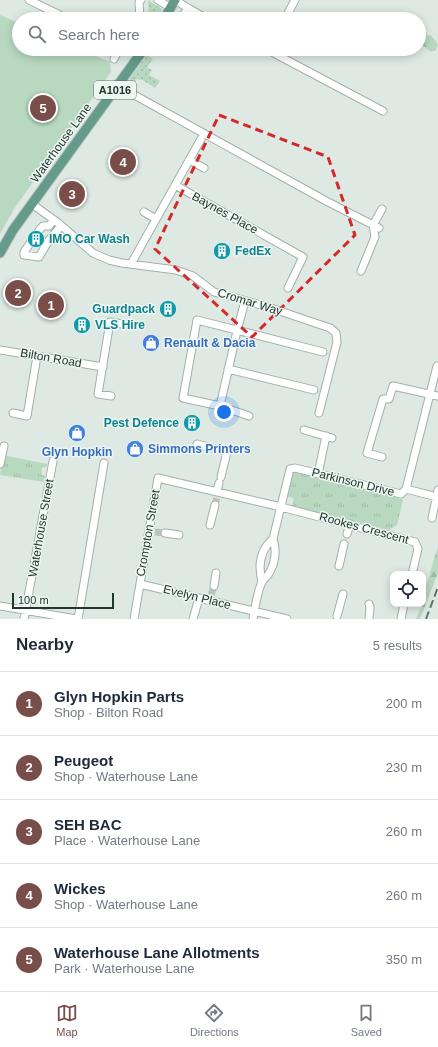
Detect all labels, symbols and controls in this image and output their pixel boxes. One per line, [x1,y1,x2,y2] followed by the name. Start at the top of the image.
[12,12,426,56] search box
[26,23,48,45] icon: search
[58,26,140,43] text: Search here
[94,81,136,99] road number: A1016
[30,93,56,123] pin: 5
[28,100,95,185] street label: Waterhouse Lane
[110,147,136,177] pin: 4
[59,179,85,209] pin: 3
[190,189,261,237] street label: Baynes Place
[26,229,46,249] building icon: IMO Car Wash
[49,232,130,246] place label: IMO Car Wash
[212,241,232,261] building icon: FedEx
[235,244,271,258] place label: FedEx
[5,278,31,308] pin: 2
[216,286,284,318] street label: Cromar Way
[38,290,64,320] pin: 1
[158,299,178,319] building icon: Guardpack
[92,302,155,316] place label: Guardpack
[72,315,92,335] building icon: VLS Hire
[95,318,145,332] place label: VLS Hire
[141,333,161,353] shop icon: Renault & Dacia
[164,336,256,350] place label: Renault & Dacia
[19,346,83,370] street label: Bilton Road
[214,402,234,422] your location
[182,413,202,433] building icon: Pest Defence
[104,416,179,430] place label: Pest Defence
[67,423,87,443] shop icon: Glyn Hopkin
[125,439,145,459] shop icon: Simmons Printers
[148,442,251,456] place label: Simmons Printers
[42,445,112,459] place label: Glyn Hopkin
[310,465,396,499] street label: Parkinson Drive
[25,477,57,578] street label: Waterhouse Street
[133,488,163,578] street label: Crompton Street
[318,509,411,547] street label: Rookes Crescent
[390,571,426,607] map controls
[390,571,426,607] button: locate
[162,582,233,612] street label: Evelyn Place
[12,591,114,610] scale bar
[18,594,49,606] text: 100 m
[16,635,74,654] text: Nearby
[373,638,422,653] text: 5 results
[54,688,184,705] text: Glyn Hopkin Parts
[25,696,33,711] text: 1
[386,696,422,711] text: 200 m
[54,705,163,720] text: Shop · Bilton Road
[54,752,113,769] text: Peugeot
[25,760,33,775] text: 2
[386,760,422,775] text: 230 m
[54,769,198,784] text: Shop · Waterhouse Lane
[54,816,122,833] text: SEH BAC
[25,824,33,839] text: 3
[386,824,422,839] text: 260 m
[54,833,200,848] text: Place · Waterhouse Lane
[54,880,106,897] text: Wickes
[25,888,33,903] text: 4
[386,888,422,903] text: 260 m
[54,897,198,912] text: Shop · Waterhouse Lane
[54,944,260,961] text: Waterhouse Lane Allotments
[25,952,33,967] text: 5
[386,952,422,967] text: 350 m
[54,961,194,976] text: Park · Waterhouse Lane
[56,1002,78,1038] tab: Map
[190,1002,239,1038] tab: Directions
[351,1002,382,1038] tab: Saved

